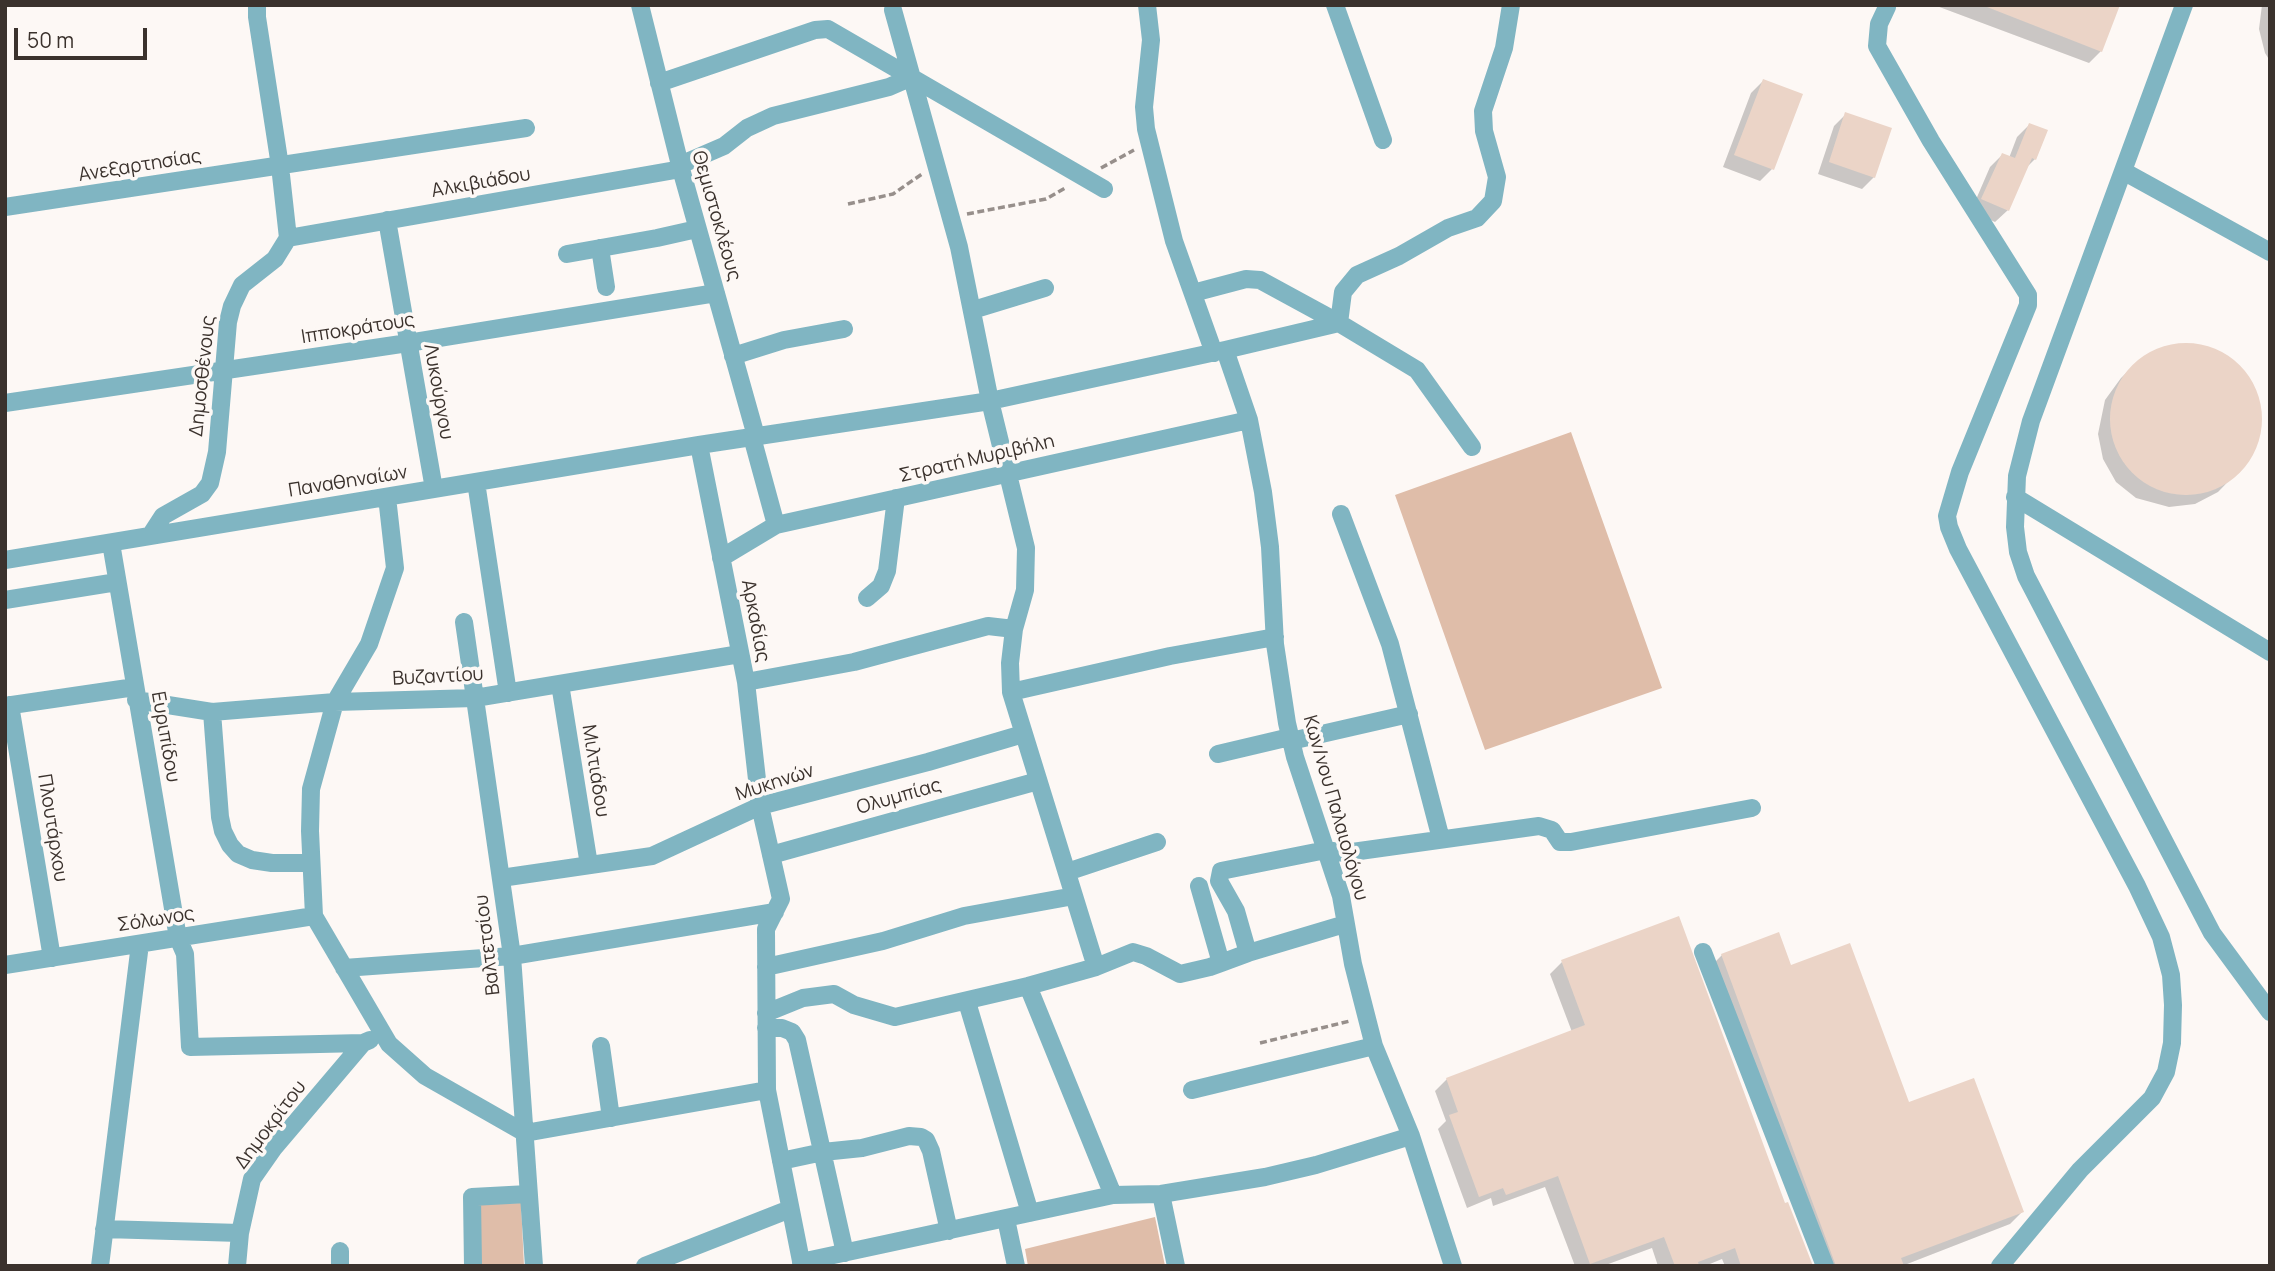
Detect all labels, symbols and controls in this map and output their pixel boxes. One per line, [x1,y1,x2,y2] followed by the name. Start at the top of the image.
[18,14,150,58] scale bar
[27,26,74,54] text: 50 m
[77,145,203,187] street label: Ανεξαρτησίας
[687,148,745,284] street label: Θεμιστοκλέους
[430,163,532,203] street label: Αλκιβιάδου
[300,309,416,349] street label: Ιπποκράτους
[185,314,221,438] street label: Δημοσθένους
[418,342,458,442] street label: Λυκούργου
[897,430,1057,488] street label: Στρατή Μυριβήλη
[287,461,409,503] street label: Παναθηναίων
[736,578,774,664] street label: Αρκαδίας
[392,663,484,691] street label: Βυζαντίου
[146,690,184,784] street label: Ευριπίδου
[1298,713,1372,903] street label: Κων/νου Παλαιολόγου
[576,723,614,819] street label: Μιλτιάδου
[733,760,817,806] street label: Μυκηνών
[32,772,72,884] street label: Πλουτάρχου
[854,774,944,820] street label: Ολυμπίας
[471,893,505,997] street label: Βαλτετσίου
[116,903,196,937] street label: Σόλωνος
[230,1076,312,1174] street label: Δημοκρίτου

